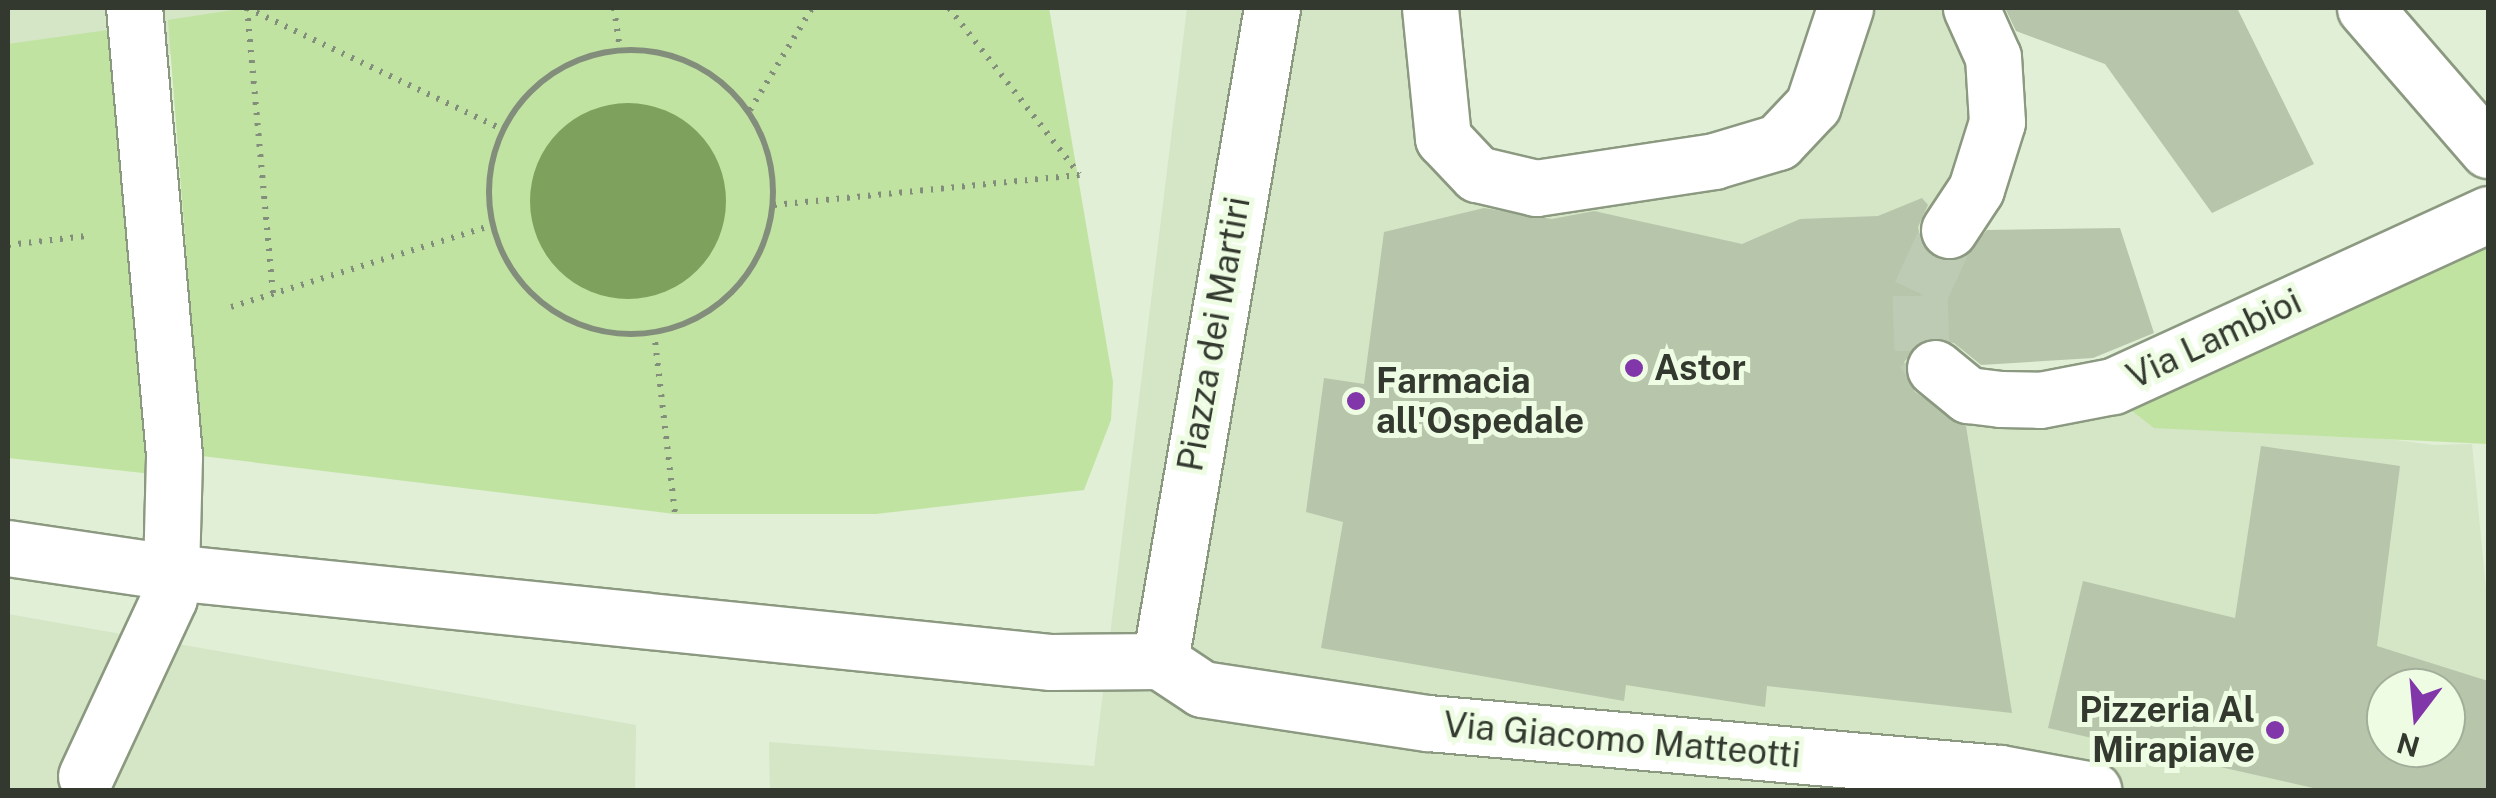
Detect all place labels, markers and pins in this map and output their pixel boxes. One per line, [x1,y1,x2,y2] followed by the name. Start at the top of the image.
[1654,347,1746,389] place label: Astor
[1623,357,1645,379] marker: Astor
[1376,360,1584,442] place label: Farmacia all'Ospedale
[1345,390,1367,412] marker: Farmacia all'Ospedale
[2079,689,2255,771] place label: Pizzeria Al Mirapiave
[2264,719,2286,741] marker: Pizzeria Al Mirapiave

